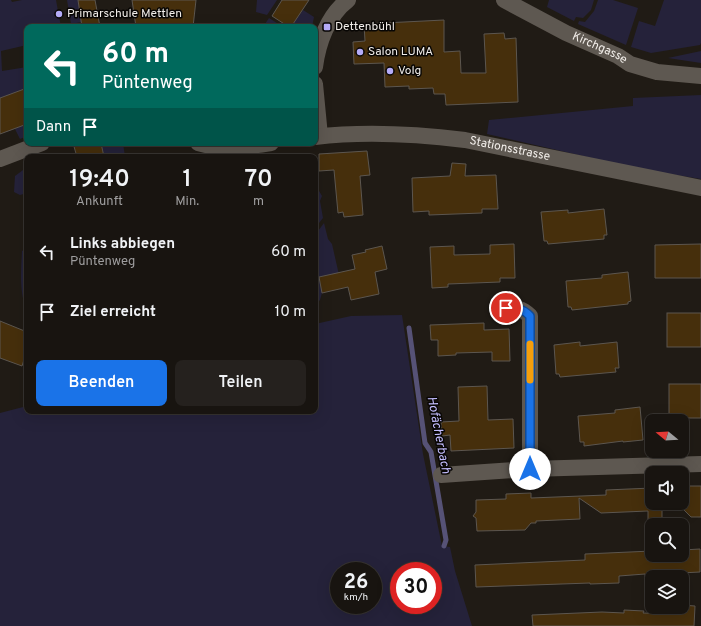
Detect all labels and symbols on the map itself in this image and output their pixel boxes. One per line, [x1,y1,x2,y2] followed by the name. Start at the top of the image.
[67,6,182,22] place label: Primarschule Mettlen
[54,9,64,19] marker: Primarschule Mettlen
[335,19,395,35] place label: Dettenbühl
[322,22,332,32] marker: Dettenbühl
[569,29,630,68] street label: Kirchgasse
[368,44,433,60] place label: Salon LUMA
[355,47,365,57] marker: Salon LUMA
[398,63,421,79] place label: Volg
[385,66,395,76] marker: Volg
[468,133,551,165] street label: Stationsstrasse
[489,291,523,325] pin
[423,395,453,475] water label: Hofächerbach
[645,414,689,458] north arrow
[509,448,551,490] position arrow
[390,562,442,614] speed limit sign: 30

